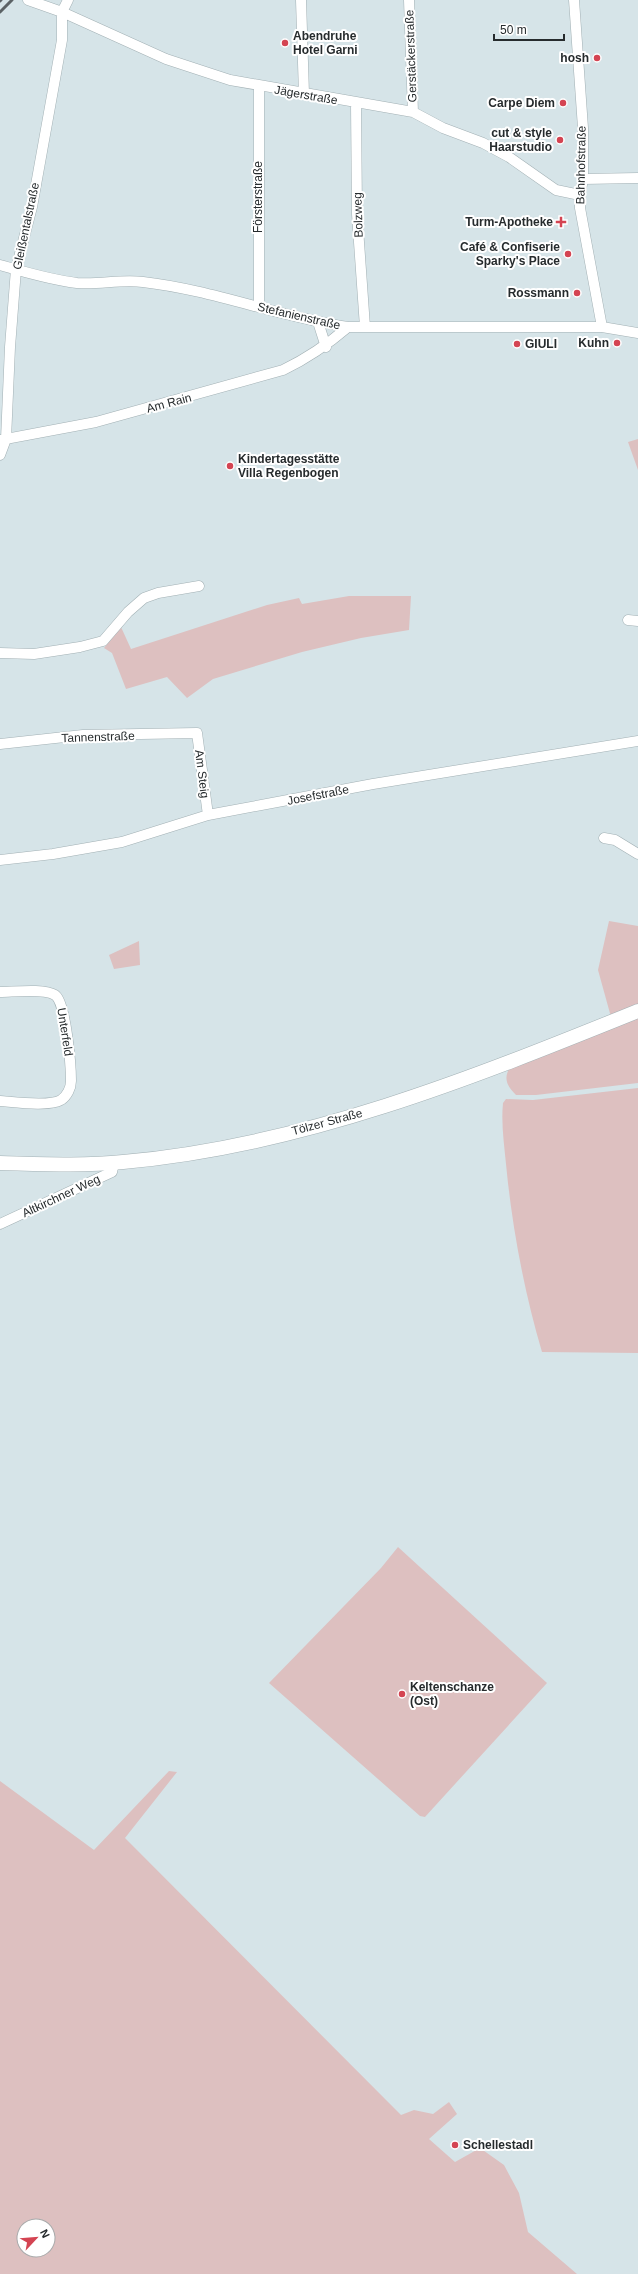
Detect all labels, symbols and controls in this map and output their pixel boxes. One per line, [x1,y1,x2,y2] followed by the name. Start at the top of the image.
[402,9,420,103] street label: Gerstäckerstraße
[494,16,564,42] scale bar
[500,23,527,37] text: 50 m
[293,29,358,57] place label: Abendruhe Hotel Garni
[280,38,290,48] marker: Abendruhe Hotel Garni
[560,51,589,65] place label: hosh
[592,53,602,63] marker: hosh
[273,83,339,108] street label: Jägerstraße
[488,96,555,110] place label: Carpe Diem
[558,98,568,108] marker: Carpe Diem
[573,125,589,204] street label: Bahnhofstraße
[489,126,552,154] place label: cut & style Haarstudio
[555,135,565,145] marker: cut & style Haarstudio
[251,161,265,233] street label: Försterstraße
[10,181,42,271] street label: Gleißentalstraße
[350,192,366,238] street label: Bolzweg
[465,215,553,229] place label: Turm-Apotheke
[556,217,566,227] marker: Turm-Apotheke
[460,240,560,268] place label: Café & Confiserie Sparky's Place
[563,249,573,259] marker: Café & Confiserie Sparky's Place
[508,286,569,300] place label: Rossmann
[572,288,582,298] marker: Rossmann
[256,300,342,332] street label: Stefanienstraße
[578,336,609,350] place label: Kuhn
[525,337,557,351] place label: GIULI
[612,338,622,348] marker: Kuhn
[512,339,522,349] marker: GIULI
[145,390,193,416] street label: Am Rain
[238,452,340,480] place label: Kindertagesstätte Villa Regenbogen
[225,461,235,471] marker: Kindertagesstätte Villa Regenbogen
[61,729,135,745] street label: Tannenstraße
[192,749,212,799] street label: Am Steig
[286,782,350,808] street label: Josefstraße
[54,1007,76,1057] street label: Unterfeld
[290,1106,364,1138] street label: Tölzer Straße
[20,1172,102,1220] street label: Altkirchner Weg
[410,1680,494,1708] place label: Keltenschanze (Ost)
[397,1689,407,1699] marker: Keltenschanze (Ost)
[463,2138,533,2152] place label: Schellestadl
[450,2140,460,2150] marker: Schellestadl
[16,2218,56,2258] north arrow
[38,2227,52,2240] text: N

